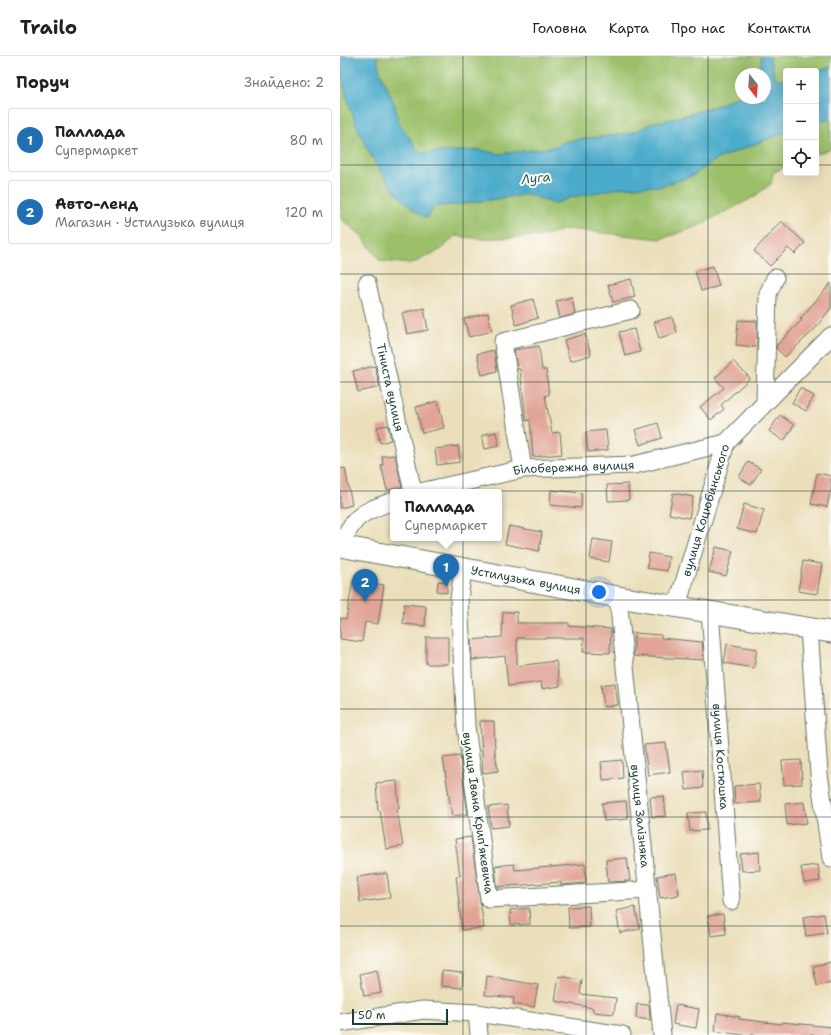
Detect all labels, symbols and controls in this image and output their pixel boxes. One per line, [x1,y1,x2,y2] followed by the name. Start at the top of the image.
[20,15,77,40] text: Trailo
[532,19,587,37] text: Головна
[609,19,649,37] text: Карта
[671,19,725,37] text: Про нас
[747,19,811,37] text: Контакти
[735,68,771,104] north arrow
[783,68,819,176] map controls
[783,68,819,104] button: +
[16,71,69,93] text: Поруч
[244,74,324,91] text: Знайдено: 2
[783,104,819,140] button: −
[55,122,125,142] text: Паллада
[27,132,33,149] text: 1
[289,132,323,149] text: 80 m
[783,140,819,176] button: locate
[55,142,138,159] text: Супермаркет
[520,168,552,188] water label: Луга
[55,194,138,214] text: Авто-ленд
[25,204,35,221] text: 2
[285,204,323,221] text: 120 m
[55,214,245,231] text: Магазин · Устилузька вулиця
[373,342,407,433] street label: Тіниста вулиця
[678,442,733,578] street label: вулиця Коцюбинського
[511,457,635,479] street label: Білобережна вулиця
[390,489,502,541] popup
[405,497,474,517] text: Паллада
[405,517,487,534] text: Супермаркет
[433,554,459,587] pin: 1
[470,562,582,598] street label: Устилузька вулиця
[352,569,378,602] pin: 2
[589,582,609,602] your location
[709,703,732,811] street label: вулиця Костюшка
[459,731,497,895] street label: вулиця Івана Крипʼякевича
[627,763,653,869] street label: вулиця Залізняка
[352,1007,448,1026] scale bar
[358,1008,386,1023] text: 50 m

